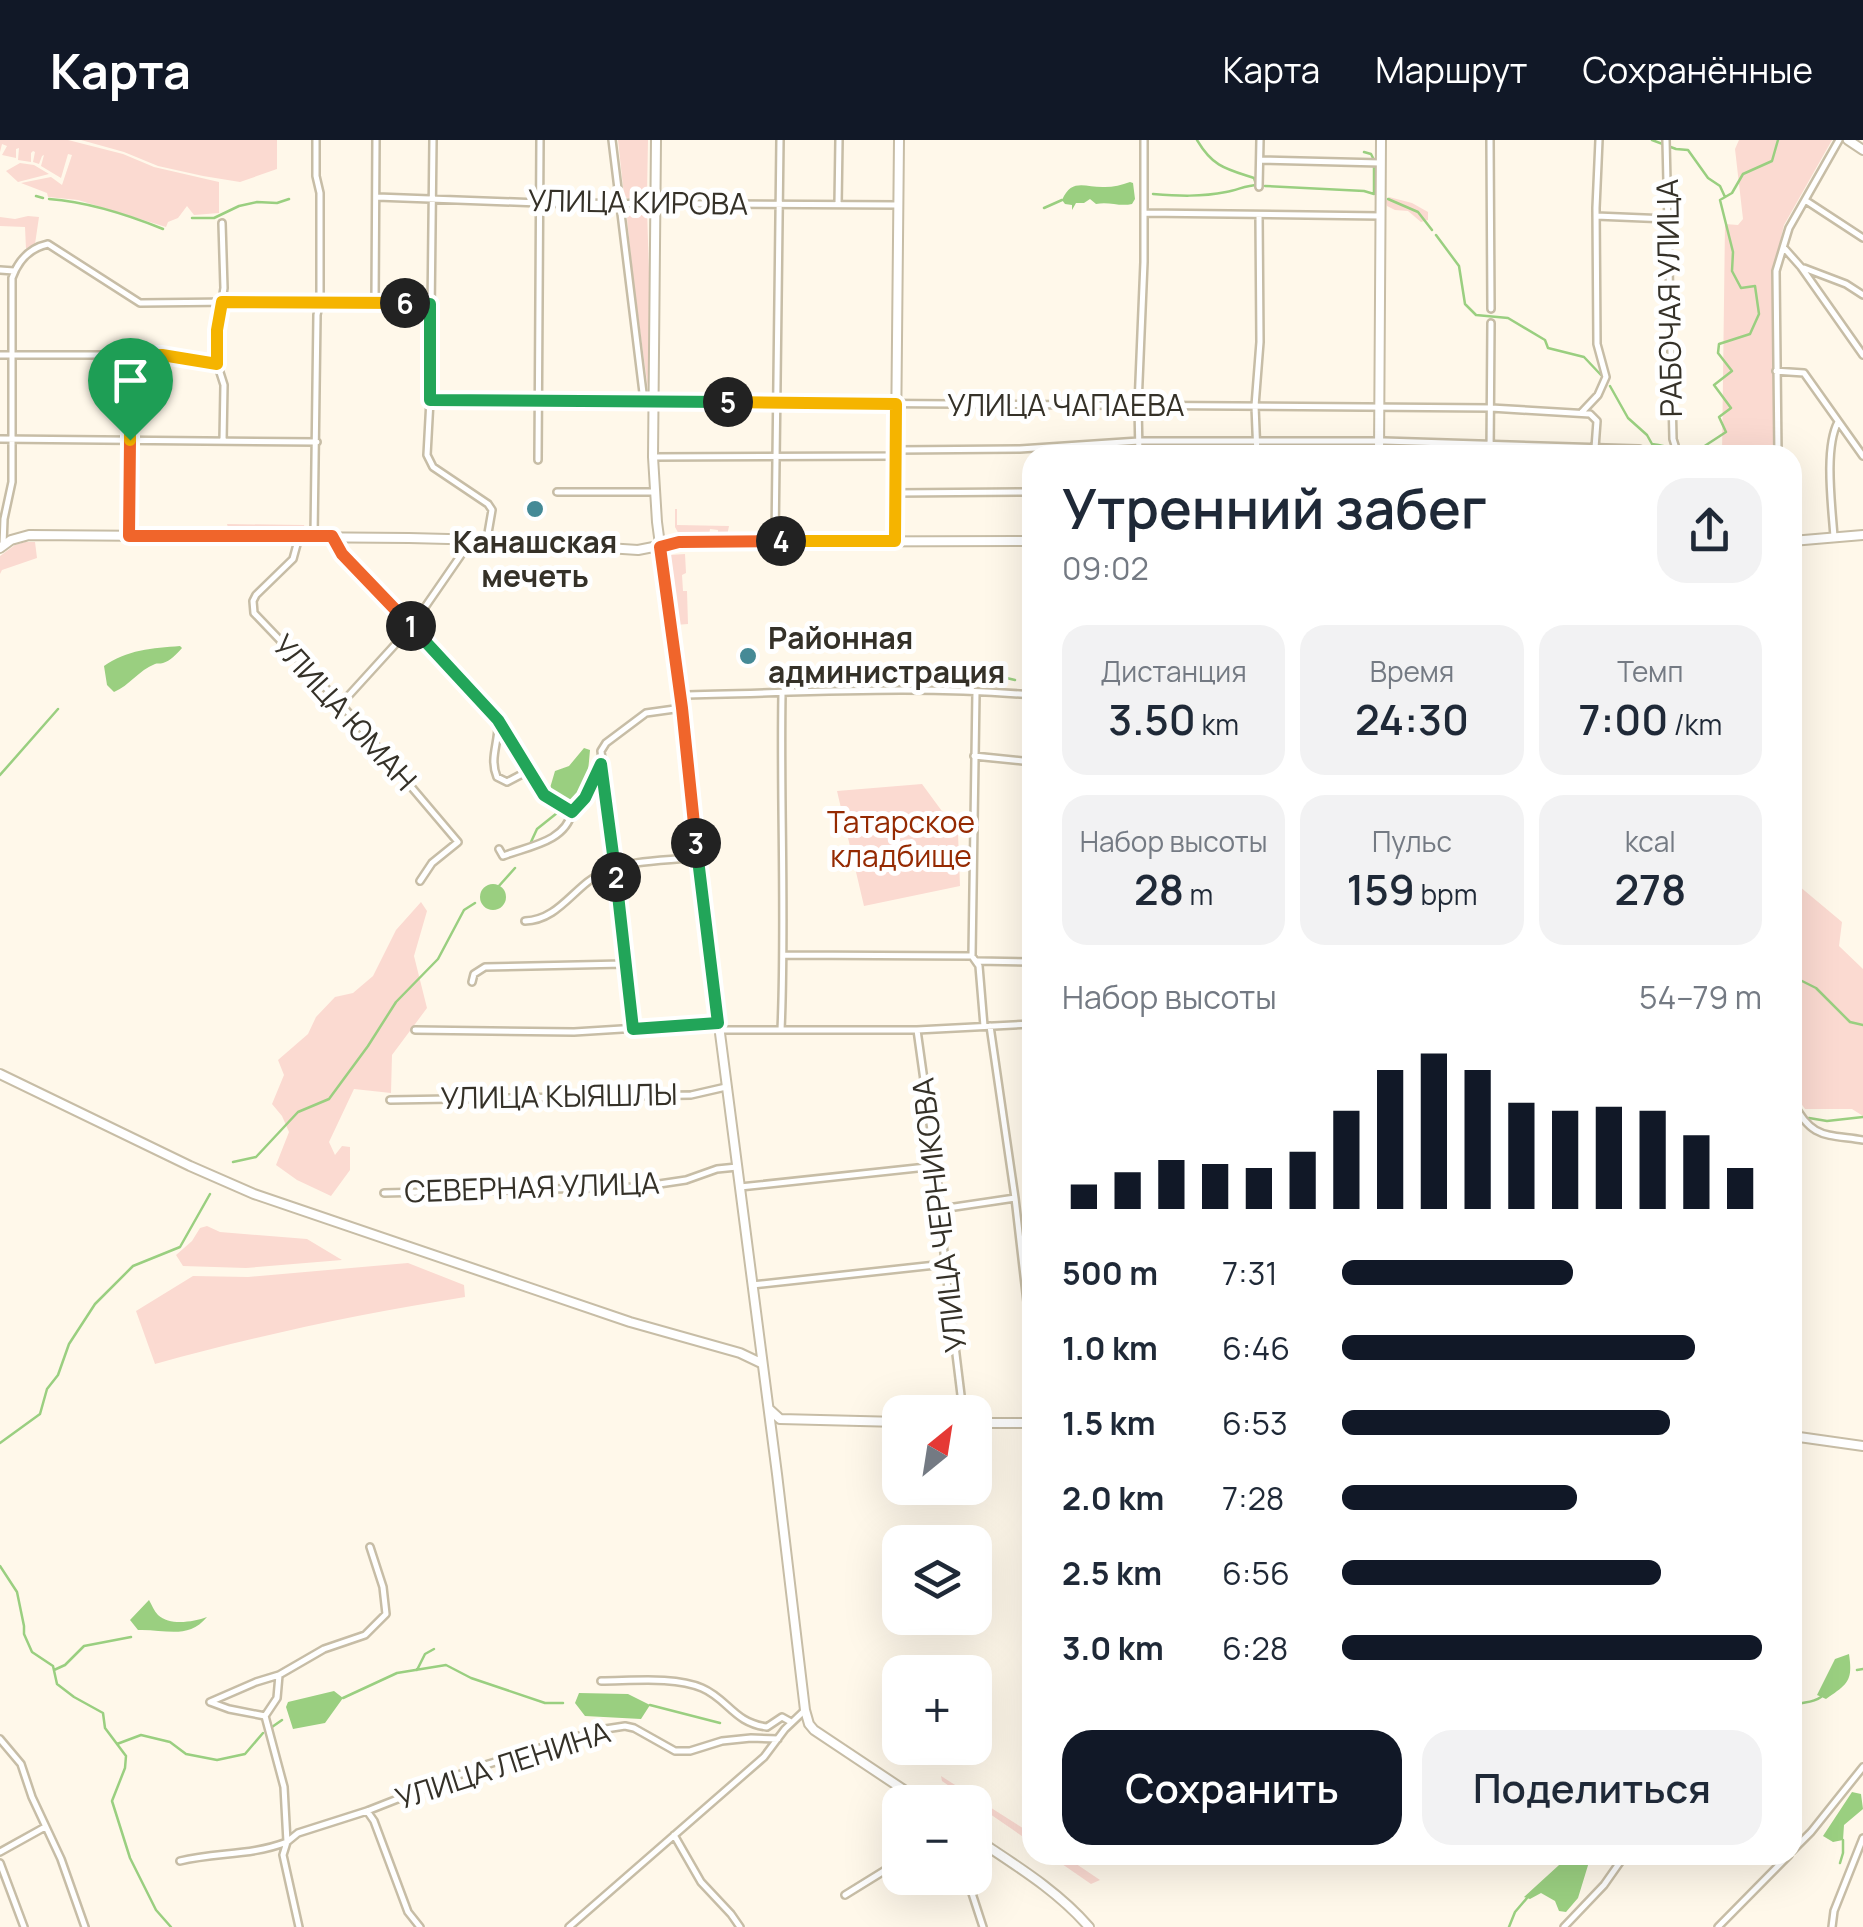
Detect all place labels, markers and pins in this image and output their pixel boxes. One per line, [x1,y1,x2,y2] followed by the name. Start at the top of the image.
[380,278,430,328] pin: 6
[88,338,173,441] pin
[703,377,753,427] pin: 5
[524,498,546,520] marker: Канашская мечеть
[756,516,806,566] pin: 4
[453,521,617,596] place label: Канашская мечеть
[386,601,436,651] pin: 1
[768,617,1005,692] place label: Районная администрация
[737,645,759,667] marker: Районная администрация
[671,818,721,868] pin: 3
[591,852,641,902] pin: 2

